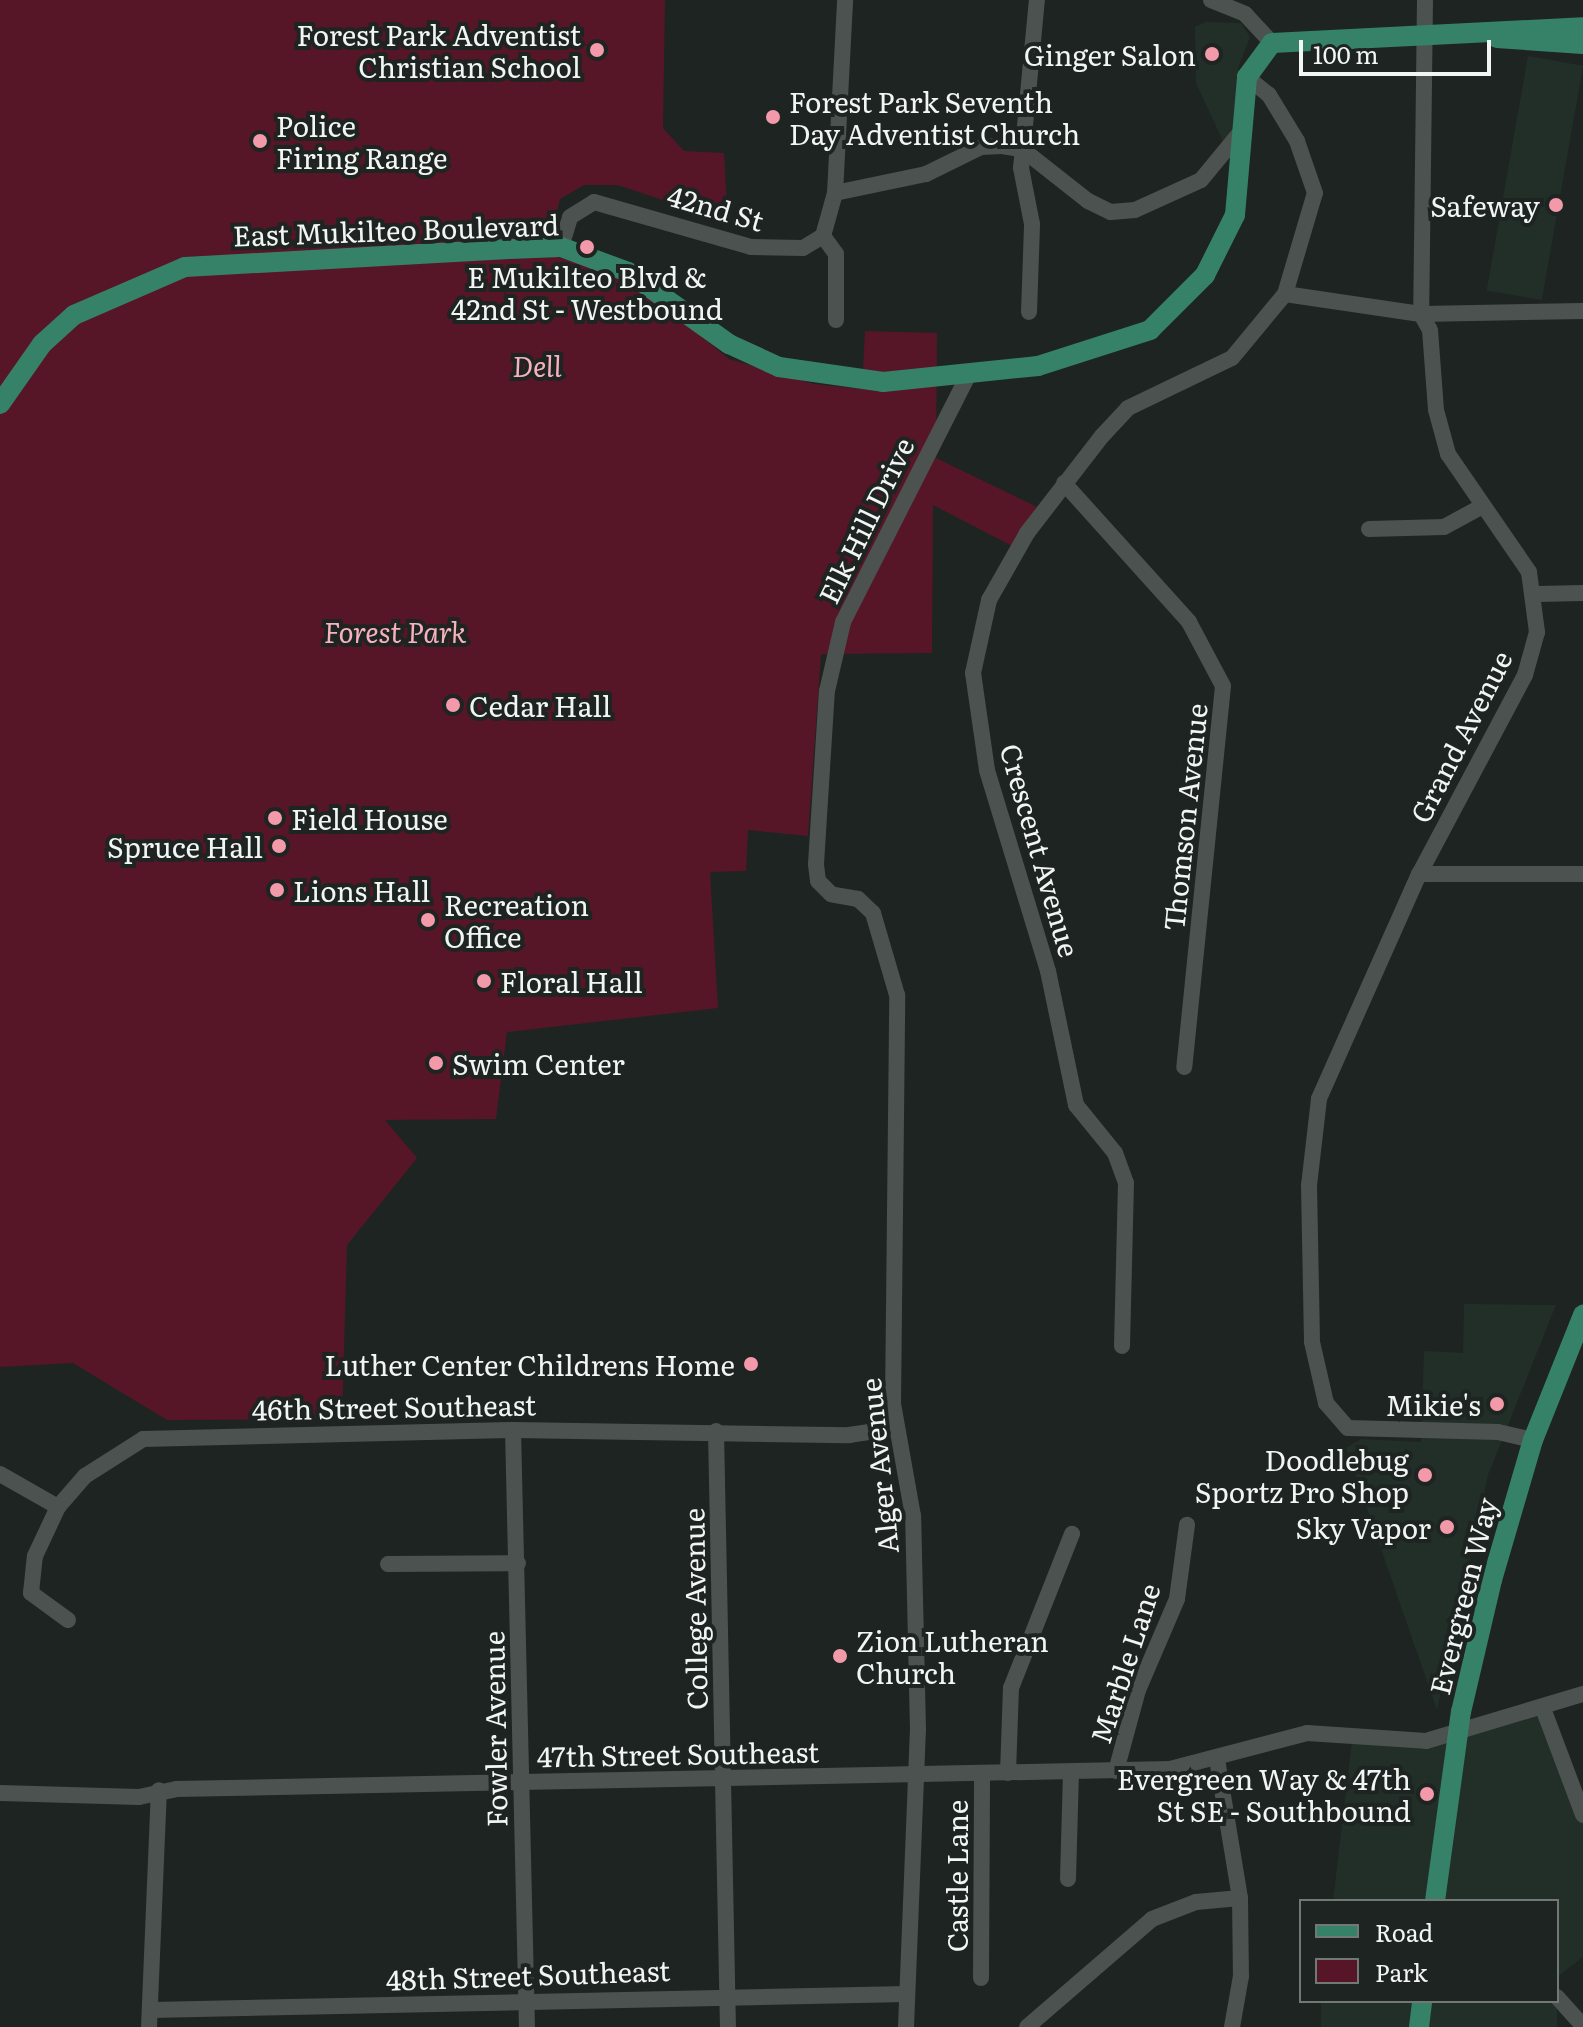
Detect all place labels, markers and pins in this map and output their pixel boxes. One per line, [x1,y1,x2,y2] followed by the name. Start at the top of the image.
[297,17,581,83] place label: Forest Park Adventist Christian School
[1024,37,1196,71] place label: Ginger Salon
[588,41,606,59] marker: Forest Park Adventist Christian School
[1203,45,1221,63] marker: Ginger Salon
[789,84,1080,150] place label: Forest Park Seventh Day Adventist Church
[276,108,448,174] place label: Police Firing Range
[764,108,782,126] marker: Forest Park Seventh Day Adventist Church
[251,132,269,150] marker: Police Firing Range
[1430,188,1540,222] place label: Safeway
[1547,196,1565,214] marker: Safeway
[578,238,596,256] marker: E Mukilteo Blvd & 42nd St - Westbound
[451,259,723,325] place label: E Mukilteo Blvd & 42nd St - Westbound
[469,688,611,722] place label: Cedar Hall
[444,696,462,714] marker: Cedar Hall
[291,801,448,835] place label: Field House
[266,809,284,827] marker: Field House
[107,829,263,863] place label: Spruce Hall
[270,837,288,855] marker: Spruce Hall
[293,873,430,907] place label: Lions Hall
[268,881,286,899] marker: Lions Hall
[444,887,589,953] place label: Recreation Office
[419,911,437,929] marker: Recreation Office
[500,964,643,998] place label: Floral Hall
[475,972,493,990] marker: Floral Hall
[452,1046,625,1080] place label: Swim Center
[427,1054,445,1072] marker: Swim Center
[324,1347,735,1381] place label: Luther Center Childrens Home
[742,1355,760,1373] marker: Luther Center Childrens Home
[1385,1387,1481,1421] place label: Mikie's
[1488,1395,1506,1413] marker: Mikie's
[1195,1442,1409,1508] place label: Doodlebug Sportz Pro Shop
[1416,1466,1434,1484] marker: Doodlebug Sportz Pro Shop
[1295,1510,1431,1544] place label: Sky Vapor
[1438,1518,1456,1536] marker: Sky Vapor
[856,1623,1049,1689] place label: Zion Lutheran Church
[831,1647,849,1665] marker: Zion Lutheran Church
[1117,1761,1411,1827] place label: Evergreen Way & 47th St SE - Southbound
[1418,1785,1436,1803] marker: Evergreen Way & 47th St SE - Southbound

